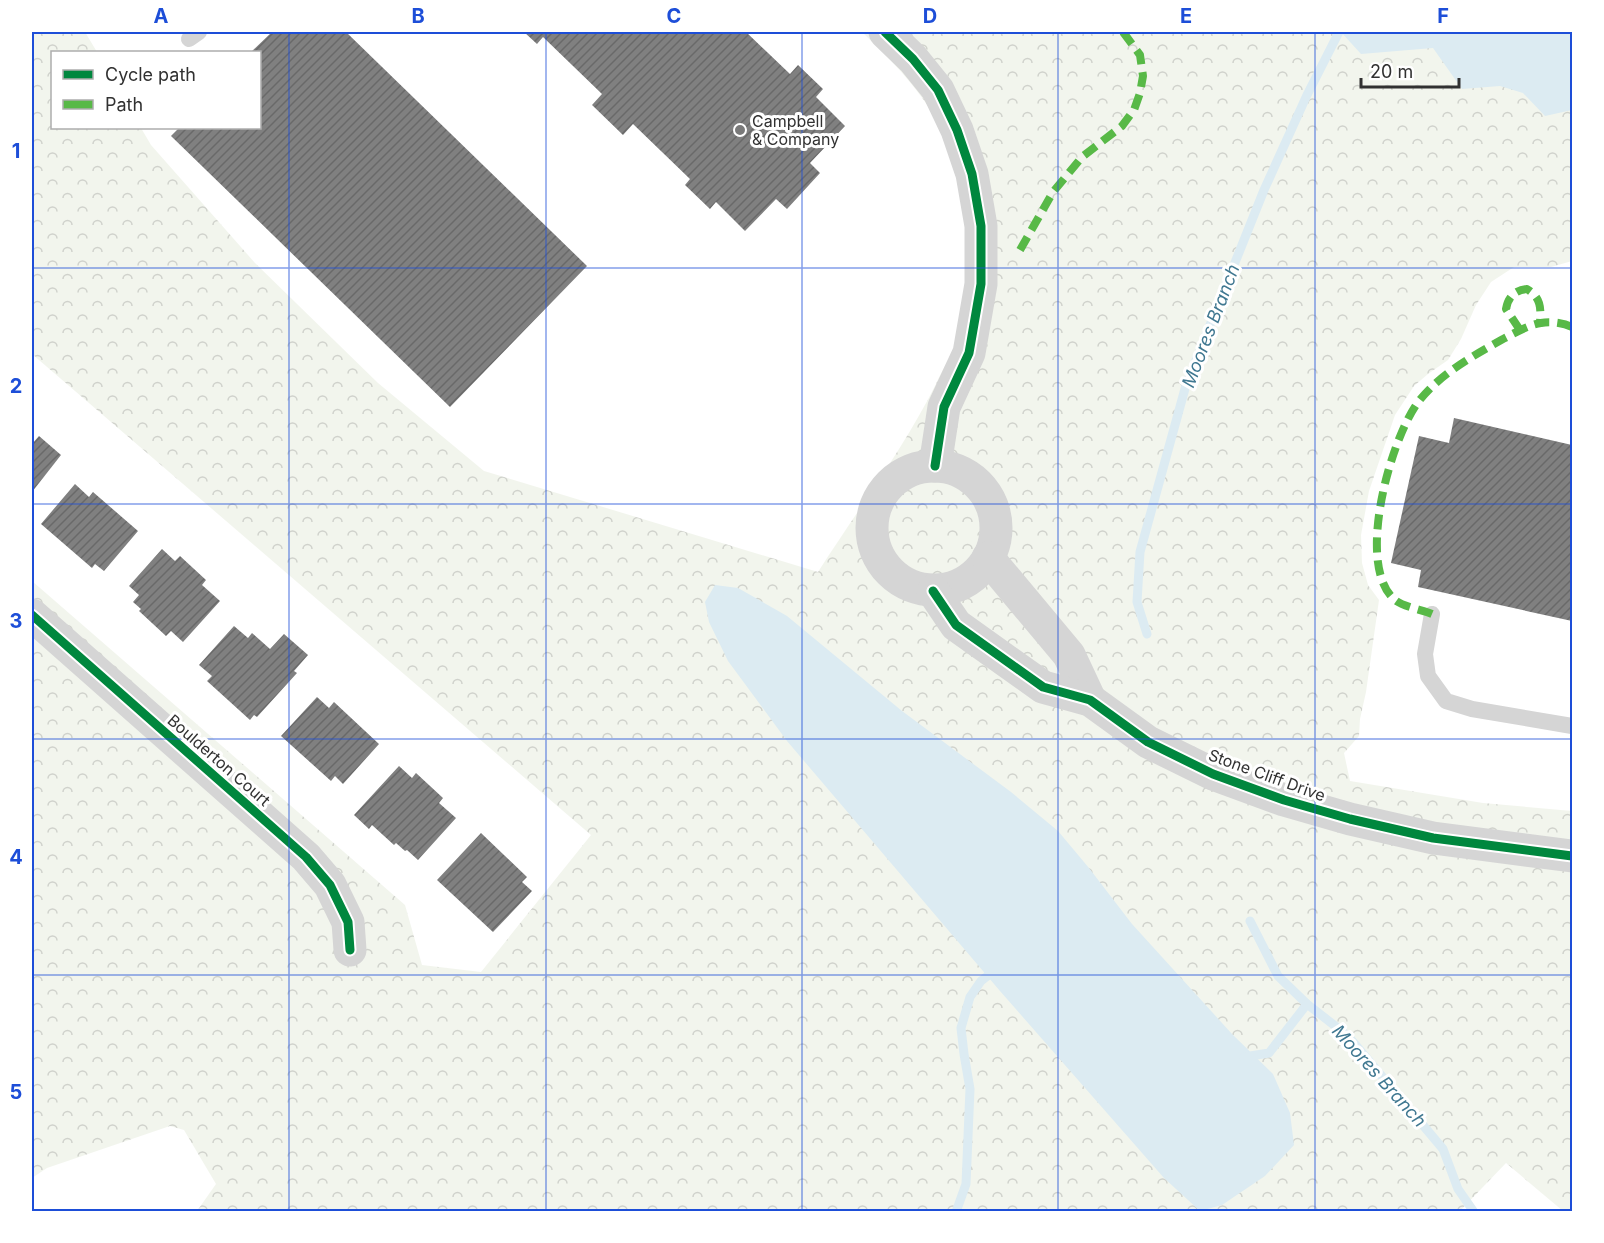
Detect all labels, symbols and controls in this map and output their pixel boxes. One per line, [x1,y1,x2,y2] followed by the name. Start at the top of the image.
[154,4,169,28] text: A
[411,4,425,28] text: B
[667,4,681,28] text: C
[923,4,937,28] text: D
[1180,4,1192,28] text: E
[1437,4,1449,28] text: F
[51,51,261,129] legend
[1361,51,1458,89] scale bar
[1370,61,1413,82] text: 20 m
[105,64,196,85] text: Cycle path
[105,94,143,115] text: Path
[752,111,839,149] place label: Campbell & Company
[733,123,747,137] marker: Campbell & Company
[12,139,20,163] text: 1
[1177,261,1244,390] water label: Moores Branch
[10,374,22,398] text: 2
[10,609,22,633] text: 3
[164,710,274,810] street label: Boulderton Court
[1206,745,1328,805] street label: Stone Cliff Drive
[9,845,23,869] text: 4
[1328,1020,1431,1131] water label: Moores Branch
[10,1080,22,1104] text: 5

